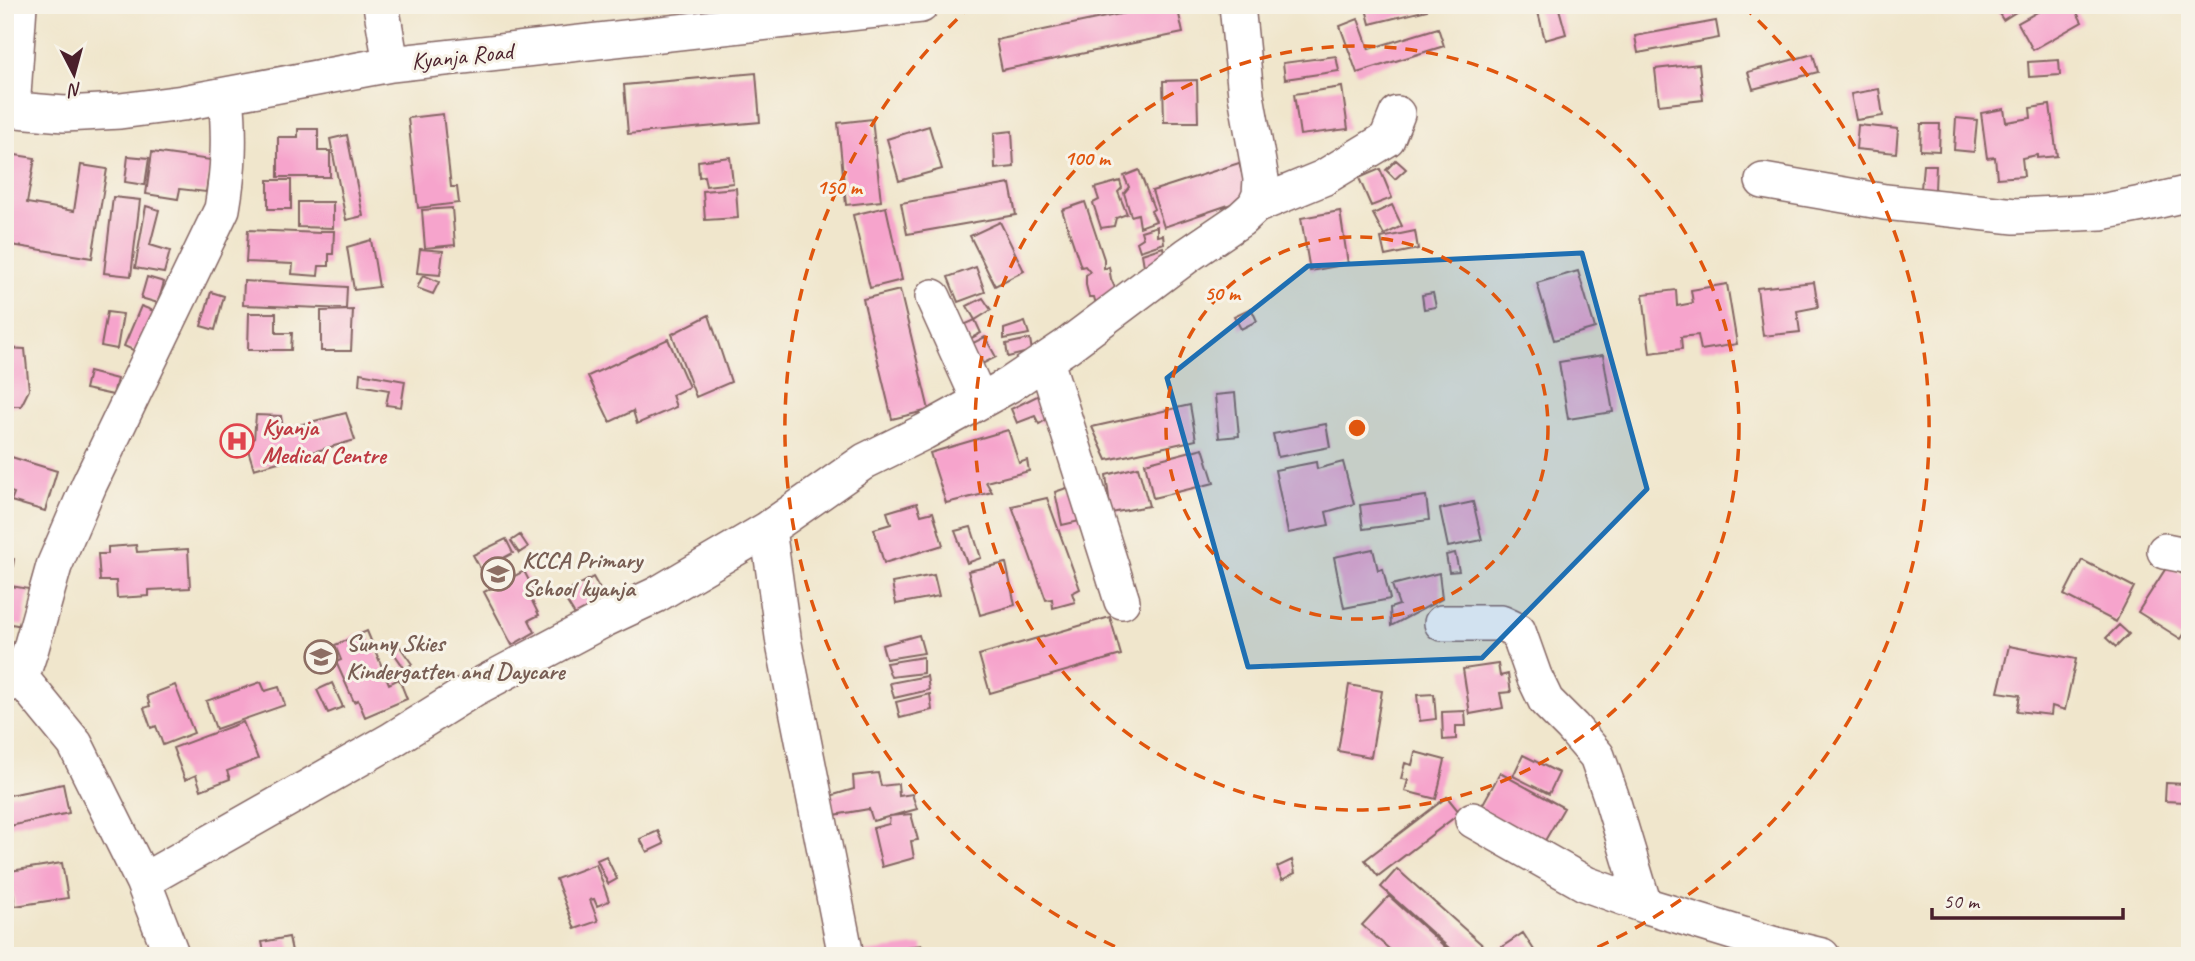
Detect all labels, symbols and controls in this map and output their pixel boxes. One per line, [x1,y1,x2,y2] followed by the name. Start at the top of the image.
[410,35,518,76] street label: Kyanja Road
[38,38,108,108] north arrow
[65,77,83,103] text: N
[1064,145,1112,171] text: 100 m
[816,174,864,200] text: 150 m
[1204,280,1242,306] text: 50 m
[262,412,388,470] place label: Kyanja Medical Centre
[1345,416,1369,440] centre of rings
[218,422,256,460] hospital icon: Kyanja Medical Centre
[522,545,645,603] place label: KCCA Primary School kyanja
[479,555,517,593] school or university icon: KCCA Primary School kyanja
[346,628,567,686] place label: Sunny Skies Kindergatten and Daycare
[302,638,340,676] school or university icon: Sunny Skies Kindergatten and Daycare
[1932,877,2123,921] scale bar
[1943,888,1981,914] text: 50 m

